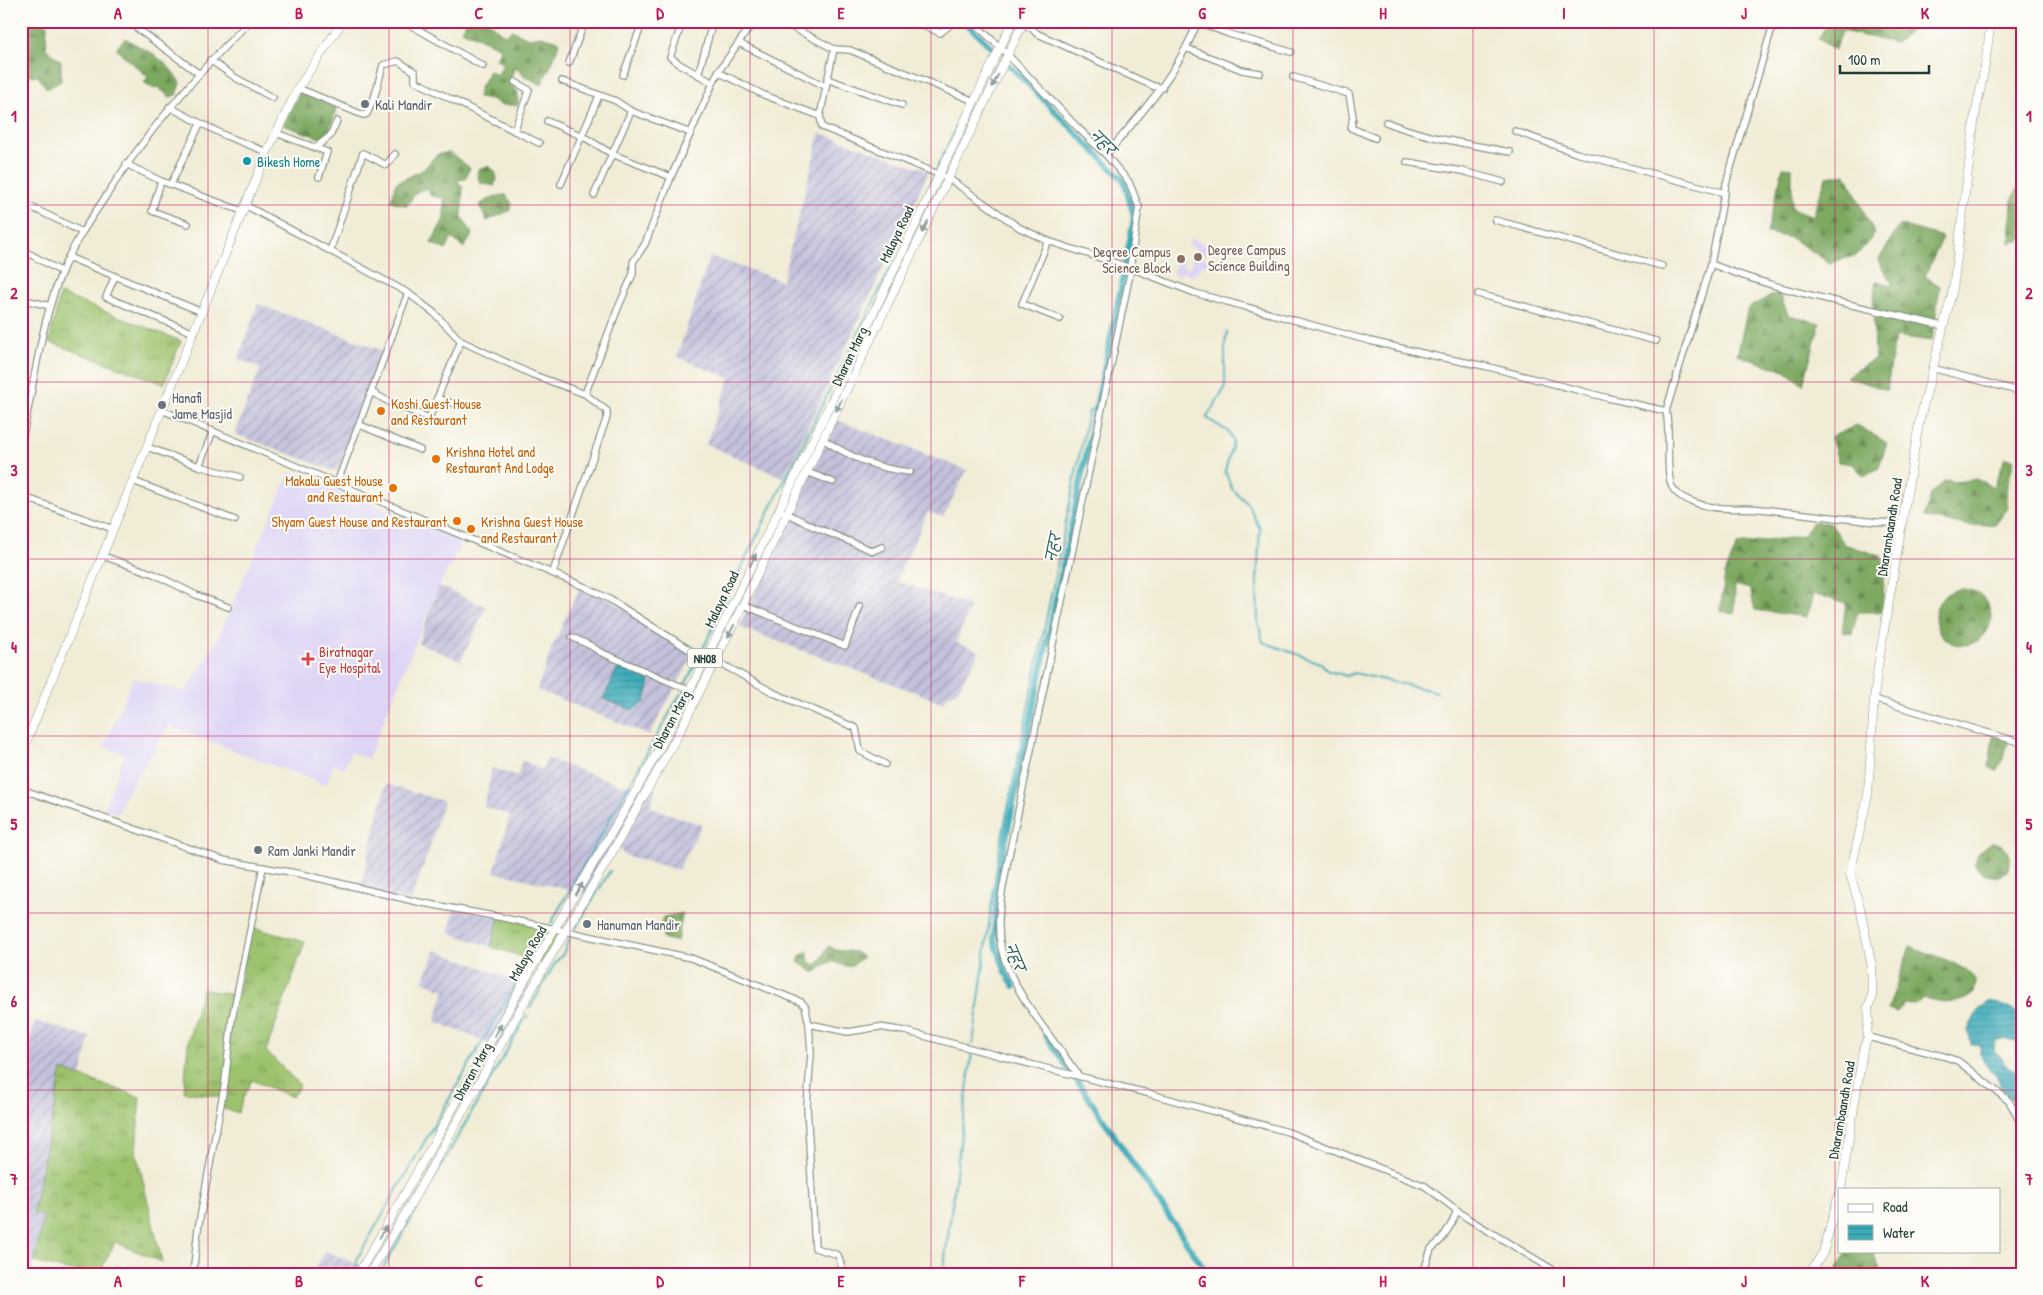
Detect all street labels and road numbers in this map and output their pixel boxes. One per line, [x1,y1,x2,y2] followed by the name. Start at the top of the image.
[874,202,919,266] street label: Malaya Road
[826,323,872,389] street label: Dharan Marg
[1872,476,1906,577] street label: Dharambaandh Road
[699,567,744,631] street label: Malaya Road
[688,648,722,668] road number: NH08
[648,686,695,752] street label: Dharan Marg
[504,922,552,984] street label: Malaya Road
[448,1038,497,1104] street label: Dharan Marg
[1823,1059,1859,1160] street label: Dharambaandh Road

